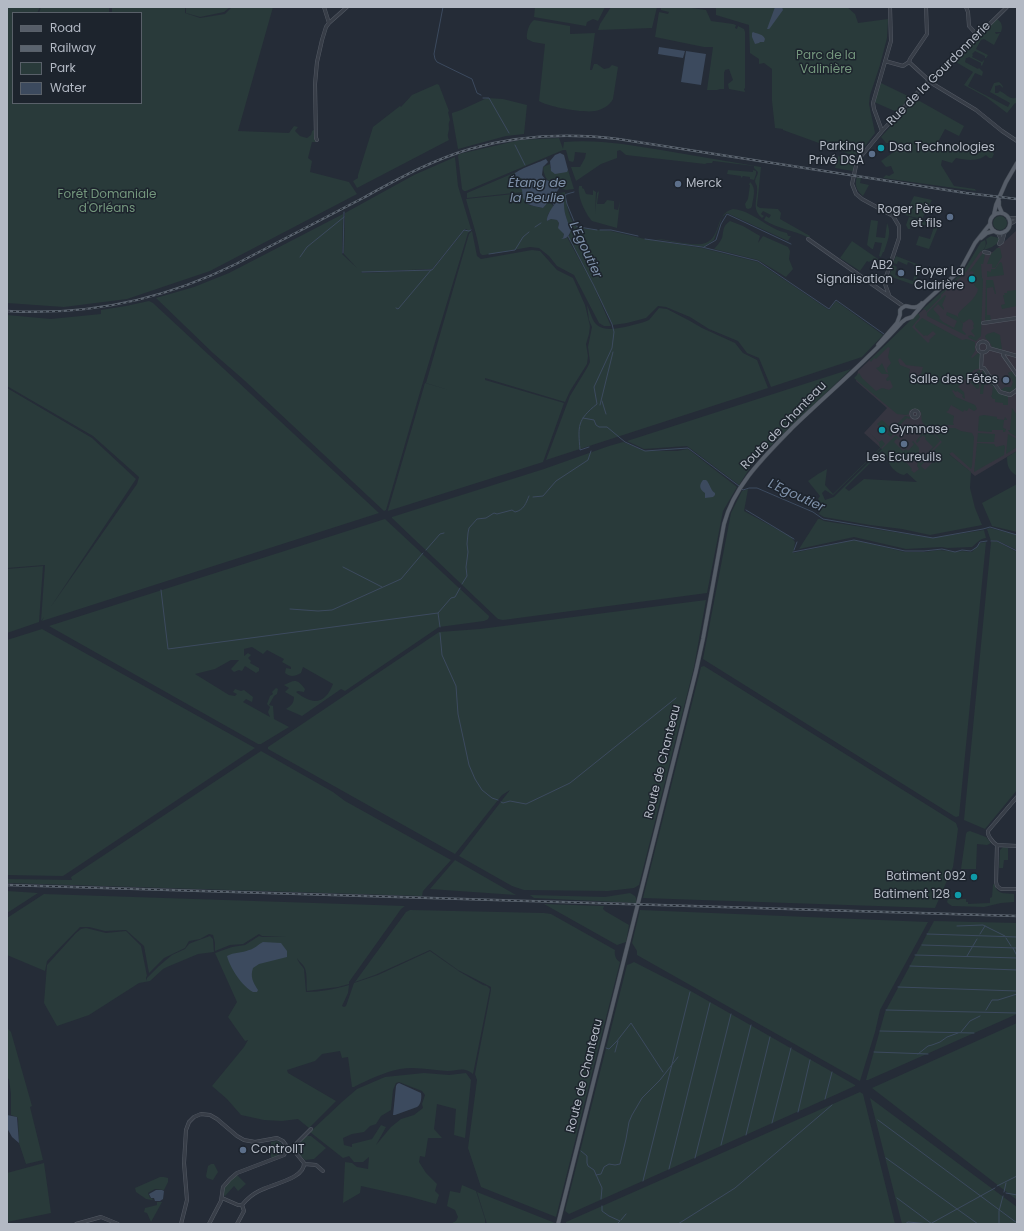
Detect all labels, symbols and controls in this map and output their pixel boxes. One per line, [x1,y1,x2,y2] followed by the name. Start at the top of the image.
[12,12,142,104] legend
[50,19,81,36] text: Road
[884,19,994,129] street label: Rue de la Gourdonnerie
[50,39,96,56] text: Railway
[796,49,856,77] park label: Parc de la Valinière
[50,59,76,76] text: Park
[50,79,86,96] text: Water
[809,140,864,168] place label: Parking Privé DSA
[889,141,995,155] place label: Dsa Technologies
[876,143,886,153] marker: Dsa Technologies
[867,149,877,159] marker: Parking Privé DSA
[508,176,566,207] water label: Étang de la Beulie
[686,177,722,191] place label: Merck
[673,179,683,189] marker: Merck
[58,188,156,216] park label: Forêt Domaniale d'Orléans
[877,203,942,231] place label: Roger Père et fils
[945,212,955,222] marker: Roger Père et fils
[565,219,605,281] water label: L'Egoutier
[816,259,893,287] place label: AB2 Signalisation
[914,265,964,293] place label: Foyer La Clairière
[896,268,906,278] marker: AB2 Signalisation
[967,274,977,284] marker: Foyer La Clairière
[910,373,998,387] place label: Salle des Fêtes
[1001,375,1011,385] marker: Salle des Fêtes
[738,379,830,473] street label: Route de Chanteau
[890,423,948,437] place label: Gymnase
[877,425,887,435] marker: Gymnase
[899,439,909,449] marker: Les Ecureuils
[867,451,941,465] place label: Les Ecureuils
[765,476,827,516] water label: L'Egoutier
[642,704,684,820] street label: Route de Chanteau
[886,870,966,884] place label: Batiment 092
[969,872,979,882] marker: Batiment 092
[874,888,950,902] place label: Batiment 128
[953,890,963,900] marker: Batiment 128
[564,1018,606,1134] street label: Route de Chanteau
[251,1143,305,1157] place label: ControlIT
[238,1145,248,1155] marker: ControlIT

